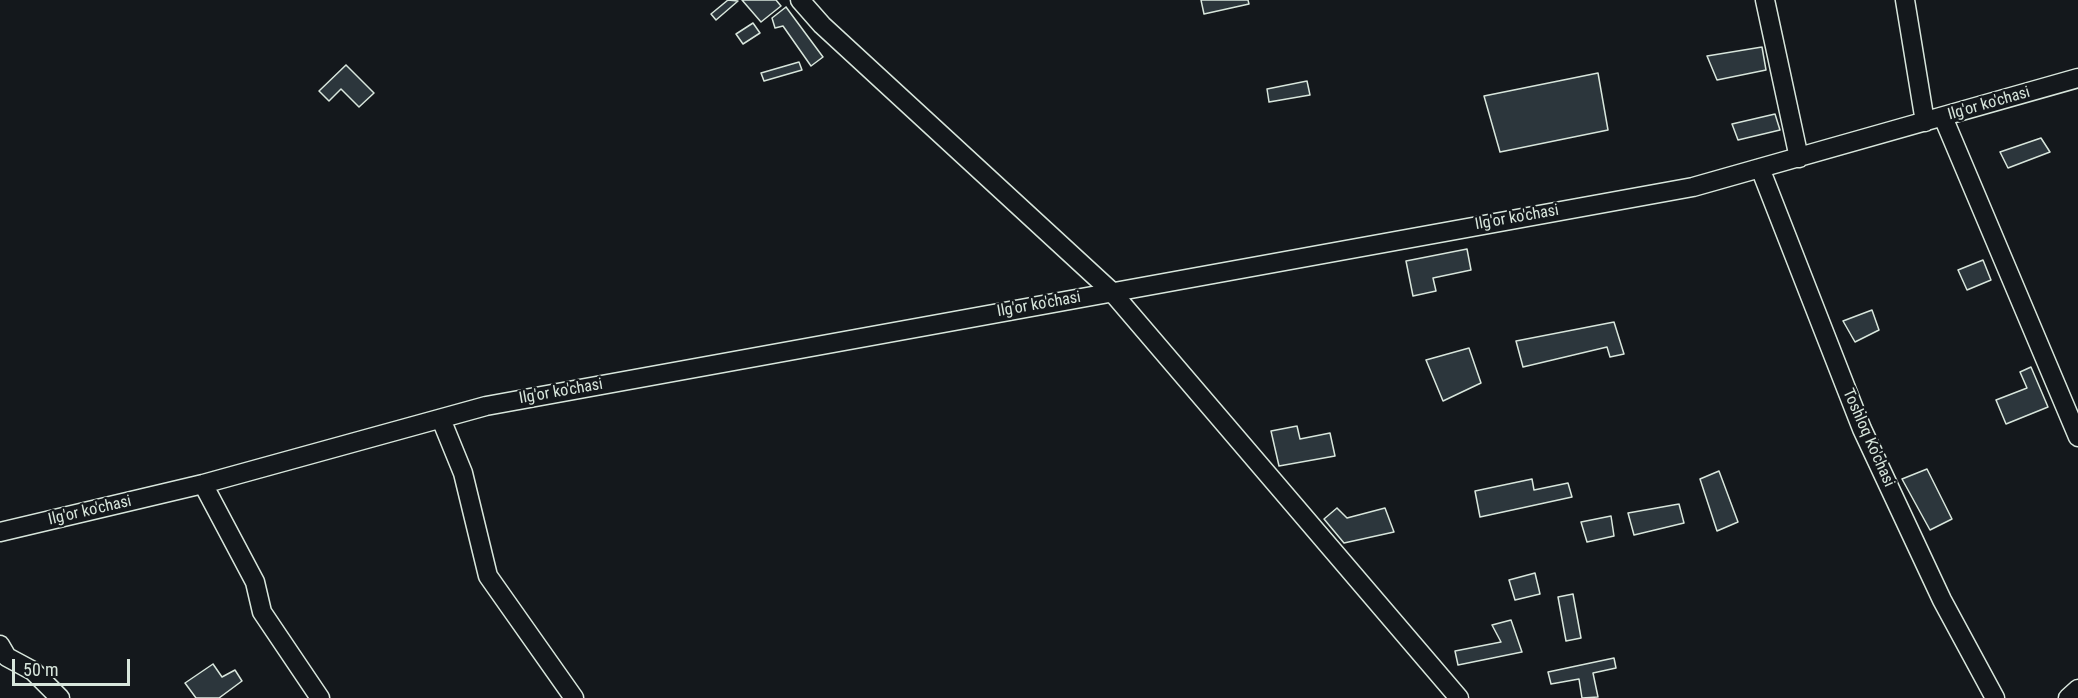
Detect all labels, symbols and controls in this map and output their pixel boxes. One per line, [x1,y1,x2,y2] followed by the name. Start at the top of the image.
[1946,83,2032,125] street label: Ilg'or ko'chasi
[1474,201,1560,235] street label: Ilg'or ko'chasi
[996,288,1082,322] street label: Ilg'or ko'chasi
[518,375,604,409] street label: Ilg'or ko'chasi
[1838,386,1898,490] street label: Toshloq Ko'chasi
[47,492,133,530] street label: Ilg'or ko'chasi
[15,647,134,685] scale bar
[23,659,58,680] text: 50 m

